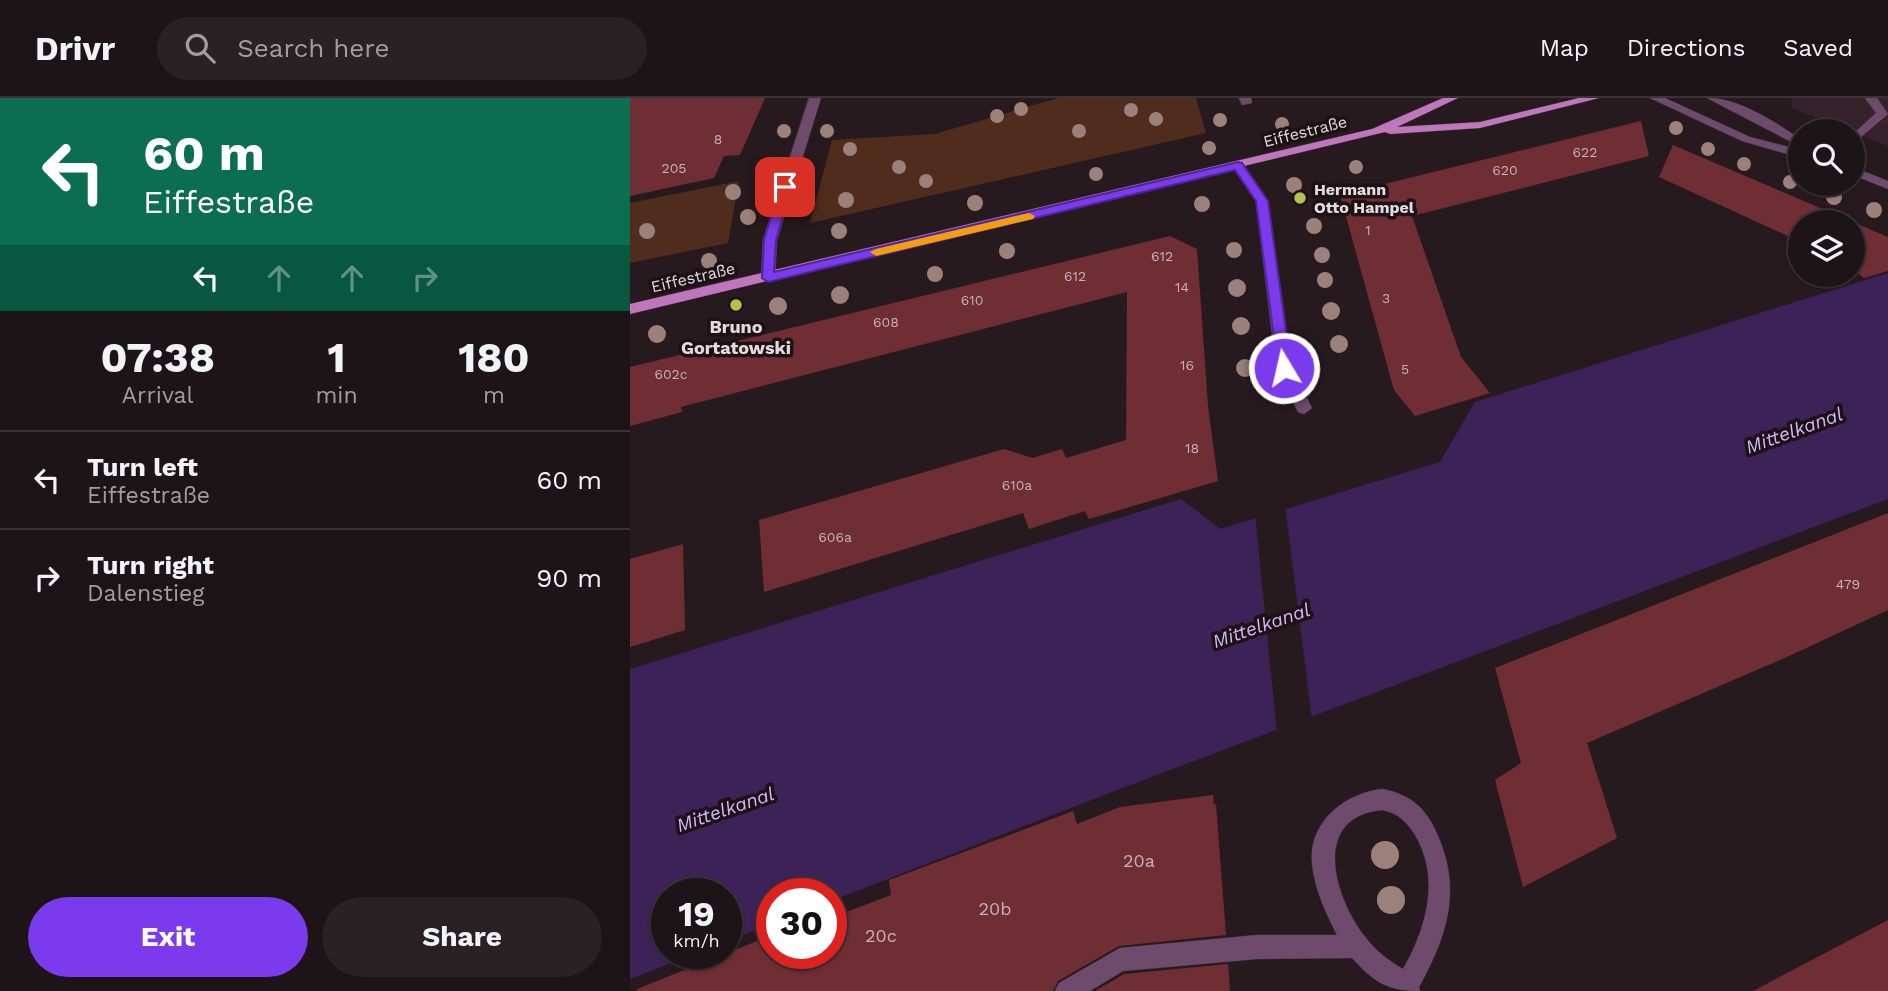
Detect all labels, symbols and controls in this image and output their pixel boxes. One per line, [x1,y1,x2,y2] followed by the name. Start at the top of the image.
[157,17,647,80] search box
[35,29,115,68] text: Drivr
[181,29,219,67] icon: search
[237,33,390,63] text: Search here
[1540,34,1589,62] text: Map
[1627,34,1745,62] text: Directions
[1783,34,1853,62] text: Saved
[1261,112,1349,151] street label: Eiffestraße
[1788,119,1865,287] map controls
[1788,119,1865,196] button: search
[143,124,265,182] text: 60 m
[28,126,119,217] icon: left
[714,131,722,147] house number: 8
[1573,144,1597,160] house number: 622
[755,157,815,217] pin
[661,160,687,176] house number: 205
[1492,162,1518,178] house number: 620
[766,168,804,206] icon: arrive
[1314,180,1415,217] place label: Hermann Otto Hampel
[143,183,314,221] text: Eiffestraße
[1292,190,1308,206] marker: Hermann Otto Hampel
[1788,210,1865,287] button: layers
[1365,222,1371,238] house number: 1
[1151,248,1173,264] house number: 612
[187,259,225,297] icon: left
[260,259,298,297] icon: ahead
[333,259,371,297] icon: ahead
[406,259,444,297] icon: right
[649,259,737,296] street label: Eiffestraße
[1064,268,1086,284] house number: 612
[1175,279,1189,295] house number: 14
[1382,290,1390,306] house number: 3
[961,292,983,308] house number: 610
[728,297,744,313] marker: Bruno Gortatowski
[873,314,899,330] house number: 608
[681,316,791,358] place label: Bruno Gortatowski
[1247,331,1321,405] position arrow
[100,333,215,382] text: 07:38
[328,333,346,382] text: 1
[458,333,530,382] text: 180
[1180,357,1194,373] house number: 16
[1401,361,1409,377] house number: 5
[654,366,688,382] house number: 602c
[122,382,194,409] text: Arrival
[315,382,358,409] text: min
[483,382,505,409] text: m
[1742,402,1846,459] water label: Mittelkanal
[1185,440,1199,456] house number: 18
[87,452,198,482] text: Turn left
[28,461,66,499] icon: left
[536,465,602,495] text: 60 m
[1002,477,1032,493] house number: 610a
[87,482,210,509] text: Eiffestraße
[818,529,852,545] house number: 606a
[87,550,214,580] text: Turn right
[28,559,66,597] icon: right
[536,563,602,593] text: 90 m
[1836,576,1860,592] house number: 479
[87,580,205,607] text: Dalenstieg
[1209,598,1313,653] water label: Mittelkanal
[673,782,777,837] water label: Mittelkanal
[1123,850,1155,871] house number: 20a
[756,878,847,969] speed limit sign: 30
[678,893,715,935] text: 19
[28,897,308,977] button: Exit
[322,897,602,977] button: Share
[979,898,1011,919] house number: 20b
[865,925,897,946] house number: 20c
[673,930,720,951] text: km/h

